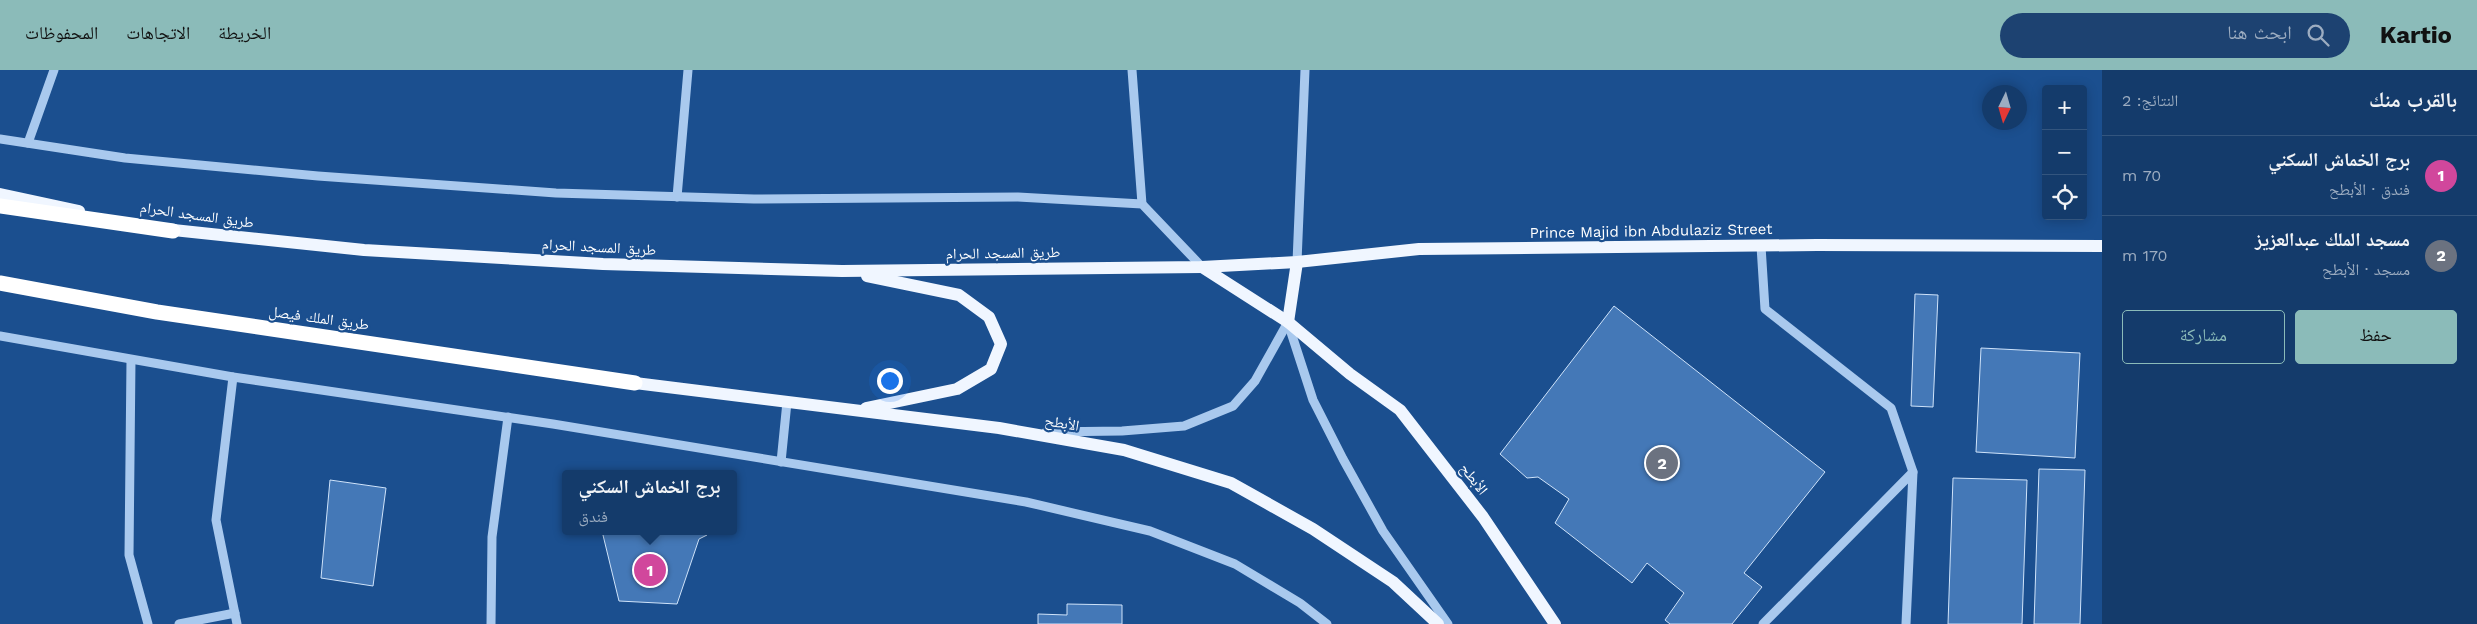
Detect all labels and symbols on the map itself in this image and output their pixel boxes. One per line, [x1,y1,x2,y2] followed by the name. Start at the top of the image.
[1982,85,2027,130] north arrow
[139,198,255,233] street label: طريق المسجد الحرام
[1529,220,1773,242] street label: Prince Majid ibn Abdulaziz Street
[541,235,657,260] street label: طريق المسجد الحرام
[946,243,1061,264] street label: طريق المسجد الحرام
[268,302,370,335] street label: طريق الملك فيصل
[877,368,903,394] your location
[1043,411,1081,436] street label: الأبطح
[1646,444,1678,482] pin: 2
[1455,460,1492,499] street label: الأبطح
[634,551,666,589] pin: 1

